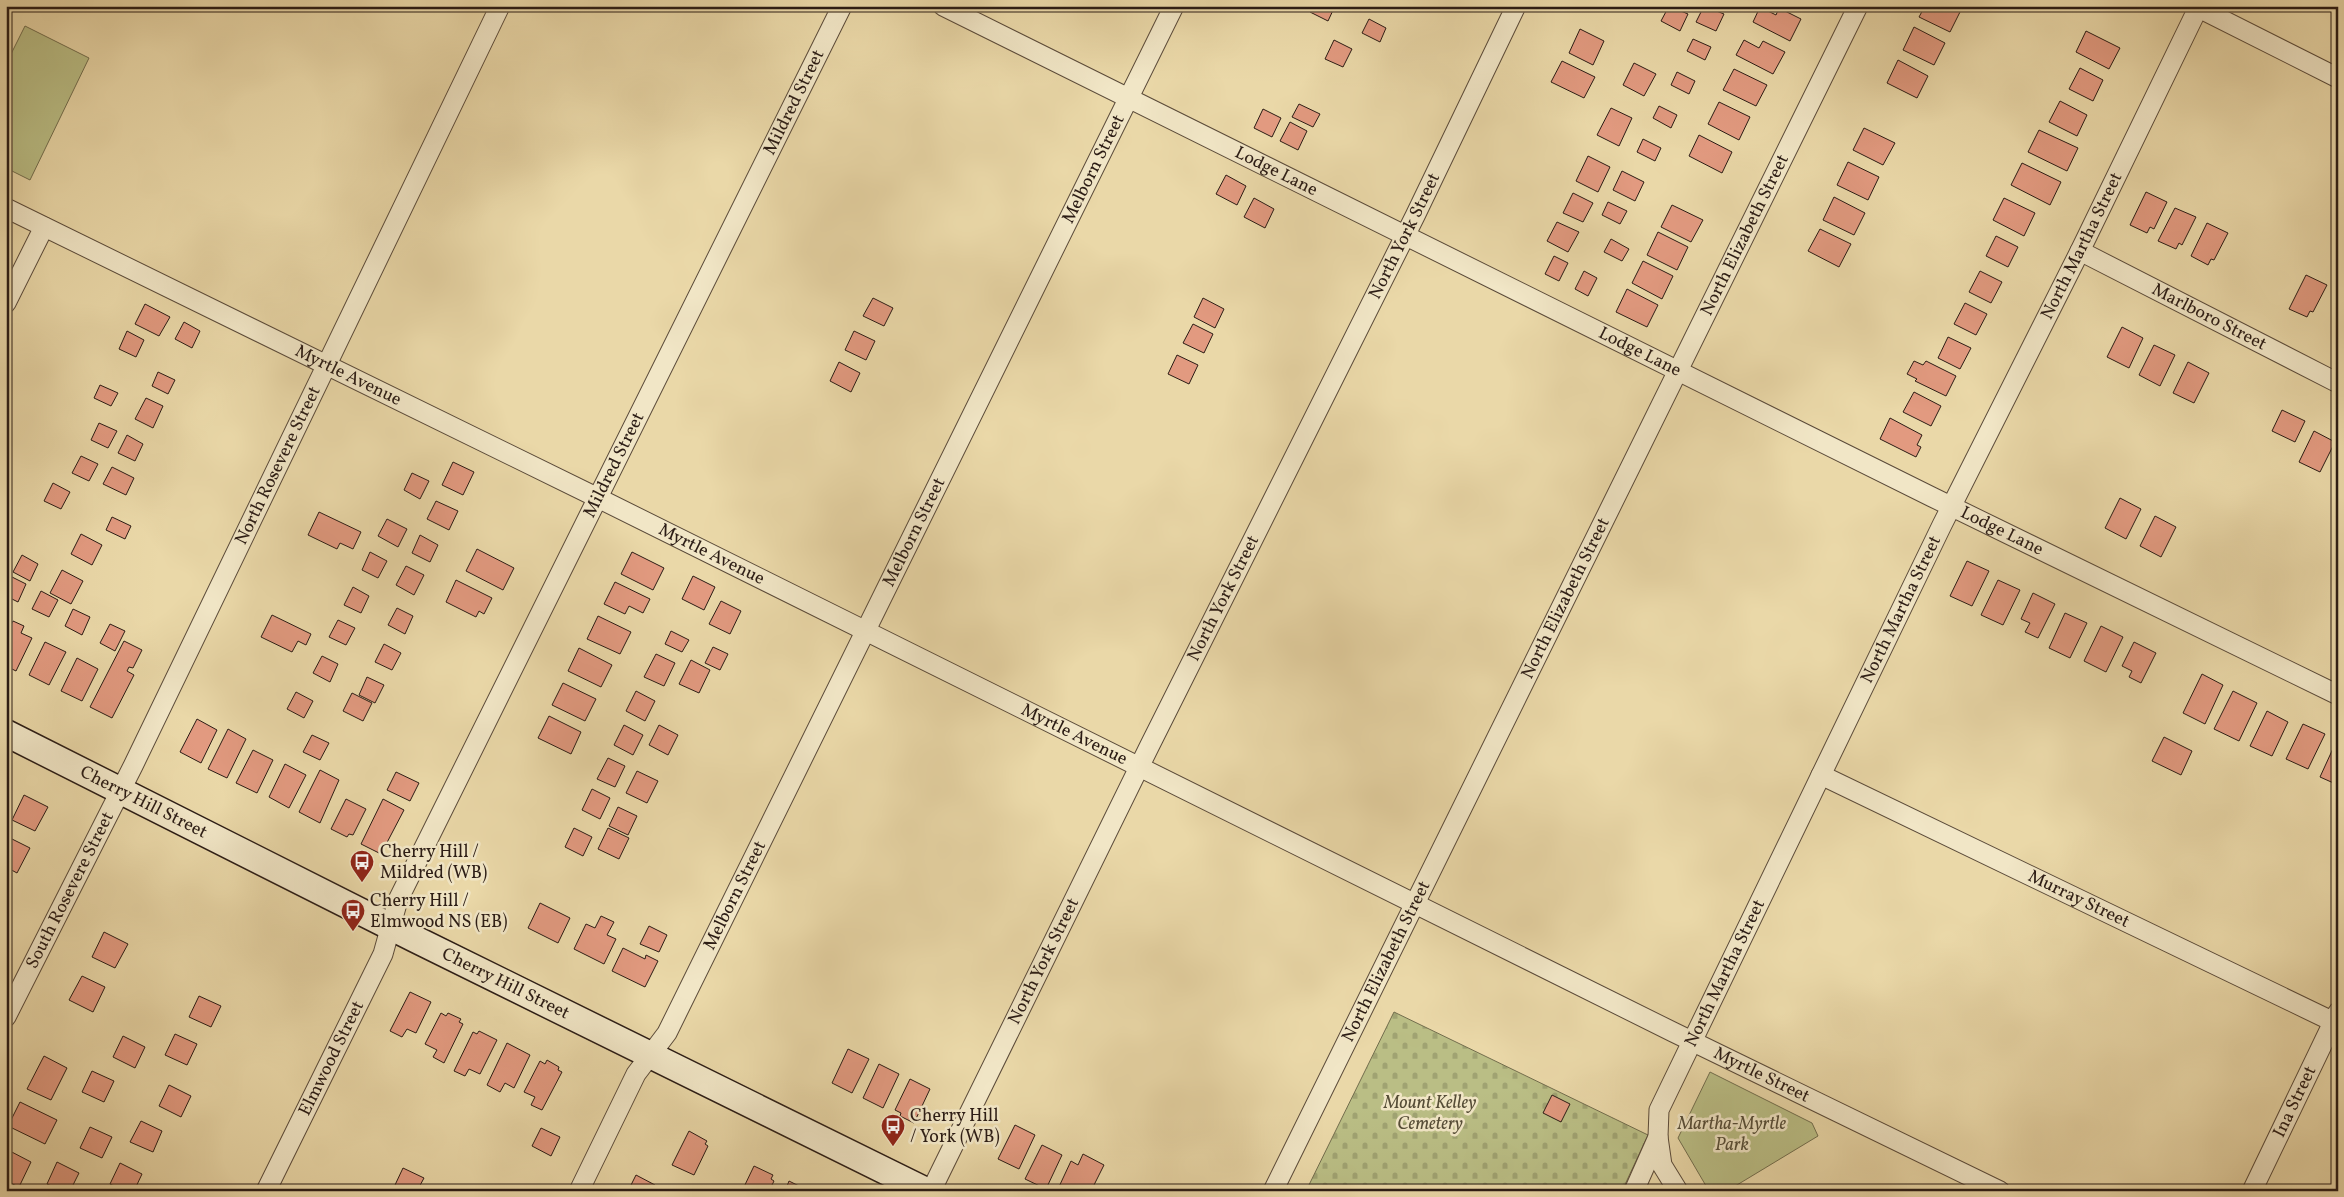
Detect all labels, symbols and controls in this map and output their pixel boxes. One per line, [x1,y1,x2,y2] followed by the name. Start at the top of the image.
[757,45,831,159] street label: Mildred Street
[1056,110,1131,228] street label: Melborn Street
[1231,140,1322,203] street label: Lodge Lane
[1694,150,1795,320] street label: North Elizabeth Street
[2035,168,2129,324] street label: North Martha Street
[1363,169,1446,303] street label: North York Street
[2147,277,2271,357] street label: Marlboro Street
[1594,321,1686,383] street label: Lodge Lane
[291,339,406,412] street label: Myrtle Avenue
[229,382,327,549] street label: North Rosevere Street
[577,408,651,522] street label: Mildred Street
[877,473,952,591] street label: Melborn Street
[1956,500,2048,562] street label: Lodge Lane
[1515,513,1616,683] street label: North Elizabeth Street
[654,517,769,591] street label: Myrtle Avenue
[1181,531,1266,666] street label: North York Street
[1855,532,1947,688] street label: North Martha Street
[1017,698,1132,772] street label: Myrtle Avenue
[76,760,211,845] street label: Cherry Hill Street
[20,808,120,973] street label: South Rosevere Street
[697,837,772,954] street label: Melborn Street
[380,840,487,886] place label: Cherry Hill / Mildred (WB)
[349,849,375,883] bus stop icon: Cherry Hill / Mildred (WB)
[2024,864,2134,934] street label: Murray Street
[1336,877,1437,1046] street label: North Elizabeth Street
[370,889,507,935] place label: Cherry Hill / Elmwood NS (EB)
[1002,894,1085,1029] street label: North York Street
[1679,895,1772,1051] street label: North Martha Street
[340,898,366,932] bus stop icon: Cherry Hill / Elmwood NS (EB)
[438,942,574,1026] street label: Cherry Hill Street
[293,997,370,1120] street label: Elmwood Street
[1709,1041,1814,1109] street label: Myrtle Street
[2267,1062,2323,1142] street label: Ina Street
[1383,1091,1476,1137] park label: Mount Kelley Cemetery
[910,1104,1000,1150] place label: Cherry Hill / York (WB)
[1677,1112,1787,1158] park label: Martha-Myrtle Park
[880,1113,906,1147] bus stop icon: Cherry Hill / York (WB)

